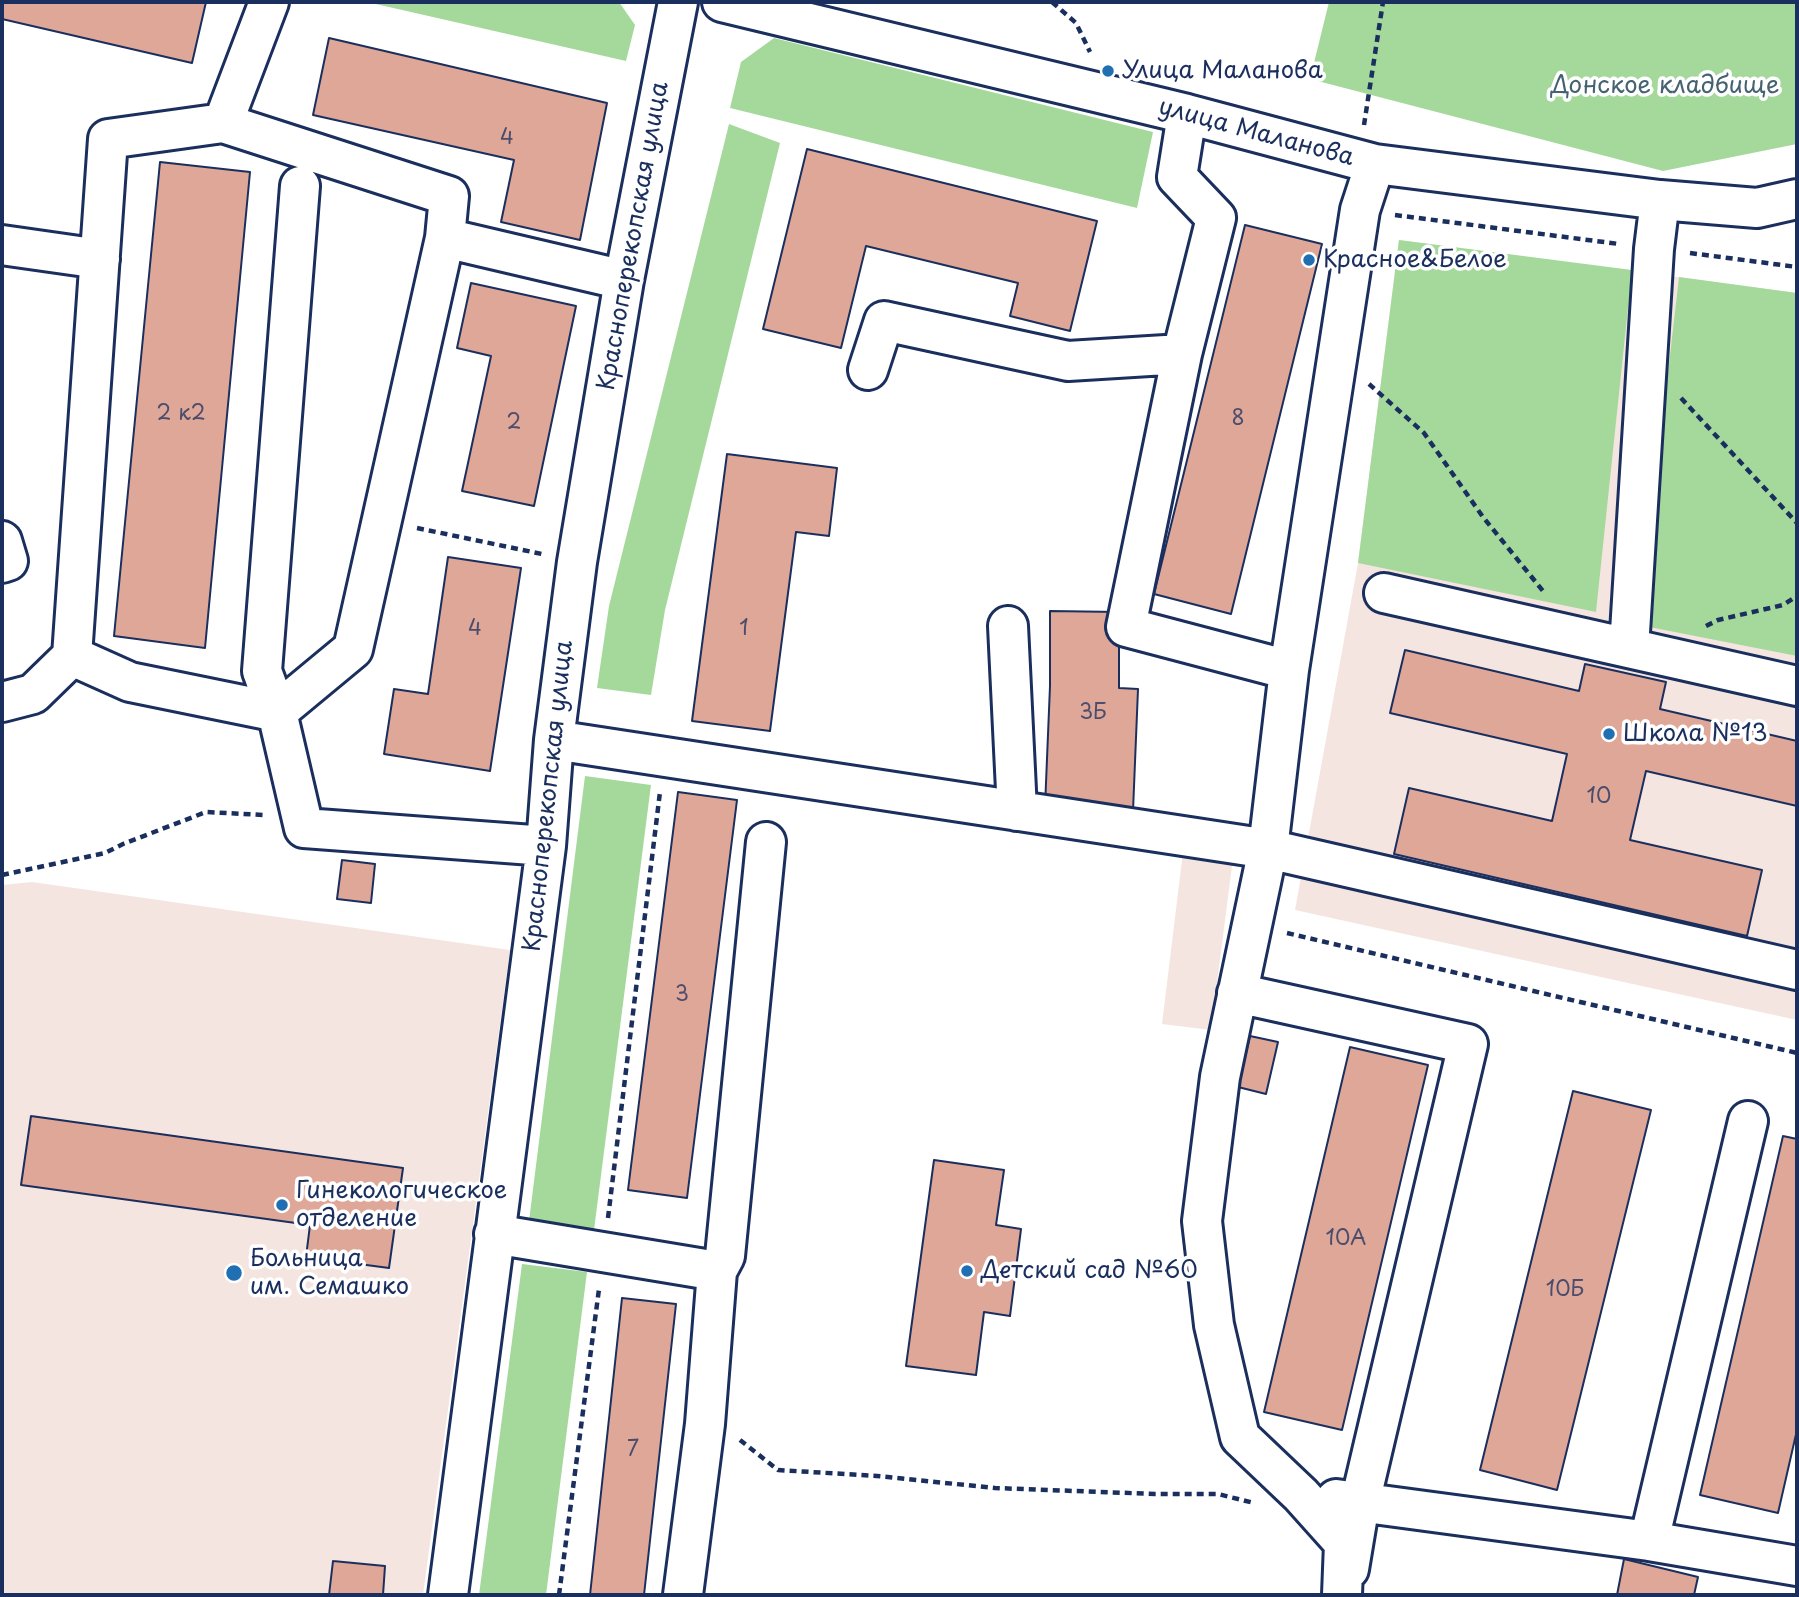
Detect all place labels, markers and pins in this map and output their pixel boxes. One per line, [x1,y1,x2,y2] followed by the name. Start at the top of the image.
[1122,57,1323,85] place label: Улица Маланова
[1100,63,1116,79] marker: Улица Маланова
[1323,246,1507,274] place label: Красное&Белое
[1301,252,1317,268] marker: Красное&Белое
[1623,720,1768,748] place label: Школа №13
[1601,726,1617,742] marker: Школа №13
[296,1177,507,1233] place label: Гинекологическое отделение
[274,1197,290,1213] marker: Гинекологическое отделение
[250,1245,409,1301] place label: Больница им. Семашко
[981,1257,1198,1285] place label: Детский сад №60
[224,1263,244,1283] marker: Больница им. Семашко
[959,1263,975,1279] marker: Детский сад №60

